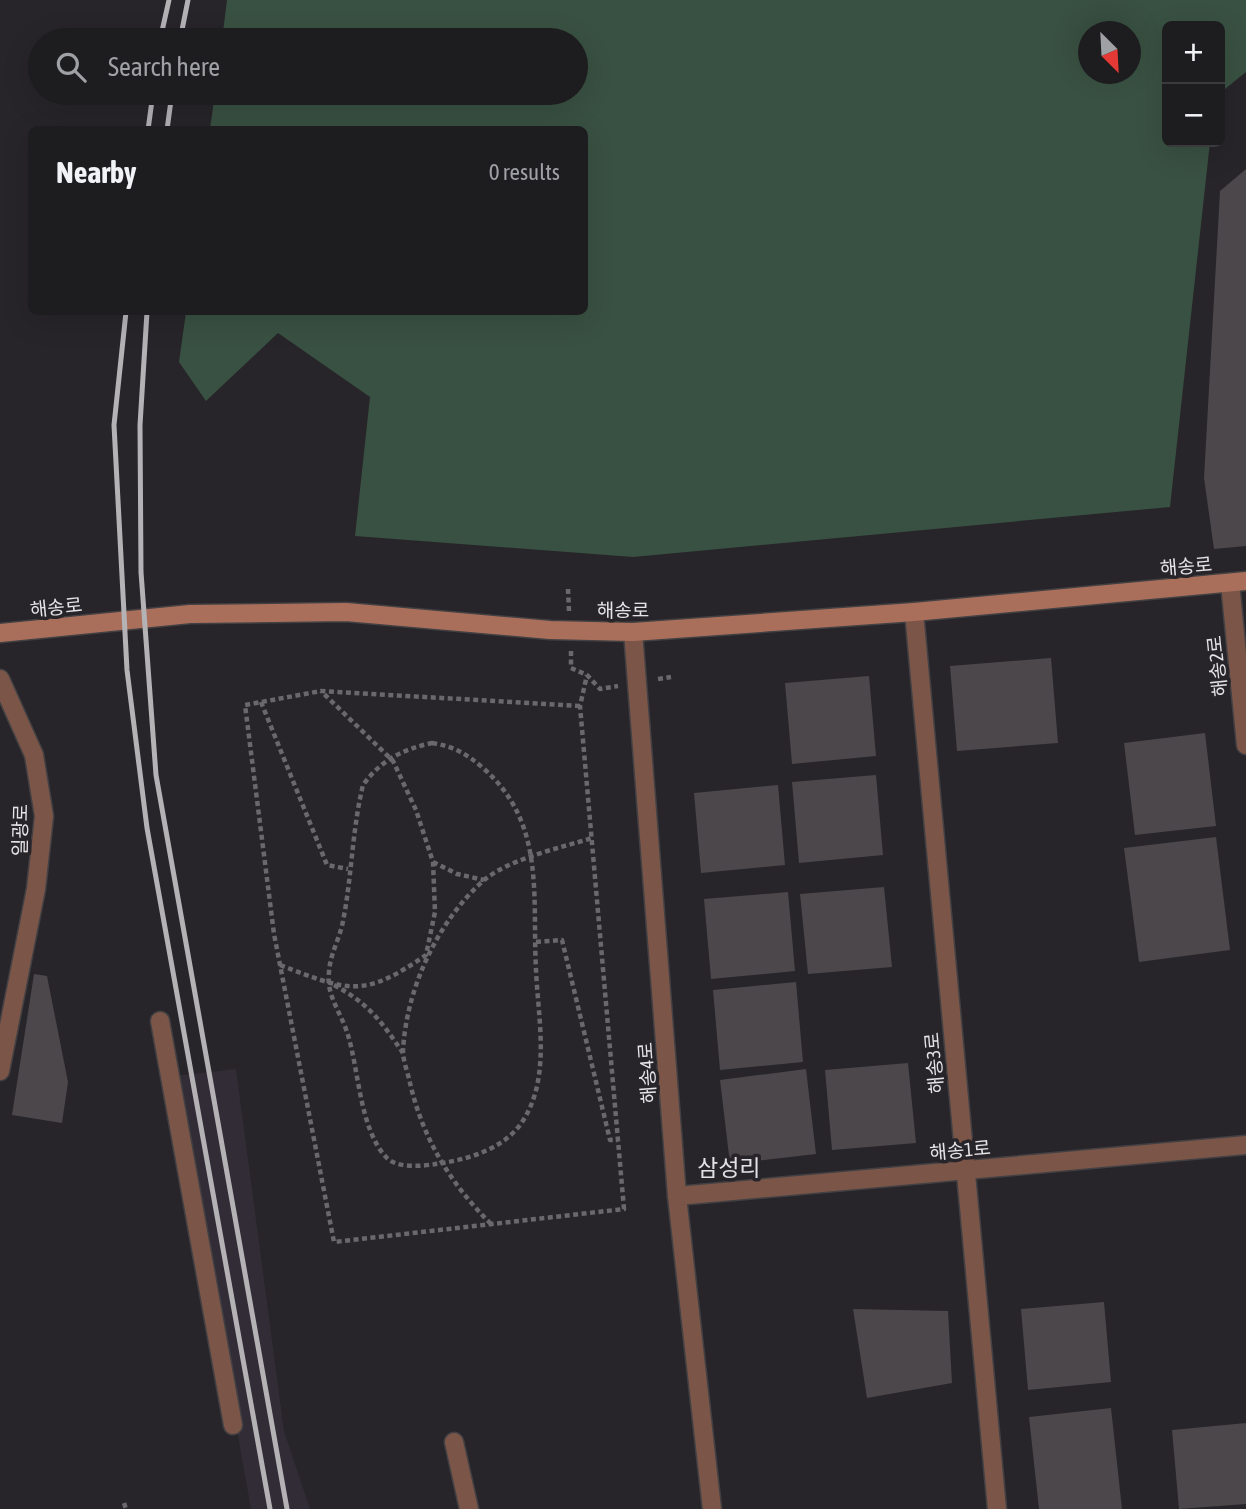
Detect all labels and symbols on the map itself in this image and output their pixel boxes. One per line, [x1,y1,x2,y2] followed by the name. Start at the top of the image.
[1078,21,1141,84] north arrow
[1159,553,1213,579] street label: 해송로
[29,593,83,621] street label: 해송로
[597,599,649,621] street label: 해송로
[1203,634,1231,698] street label: 해송2로
[9,804,31,856] street label: 일광로
[920,1031,948,1095] street label: 해송3로
[634,1042,660,1104] street label: 해송4로
[928,1136,992,1164] street label: 해송1로
[697,1155,761,1181] district label: 삼성리

